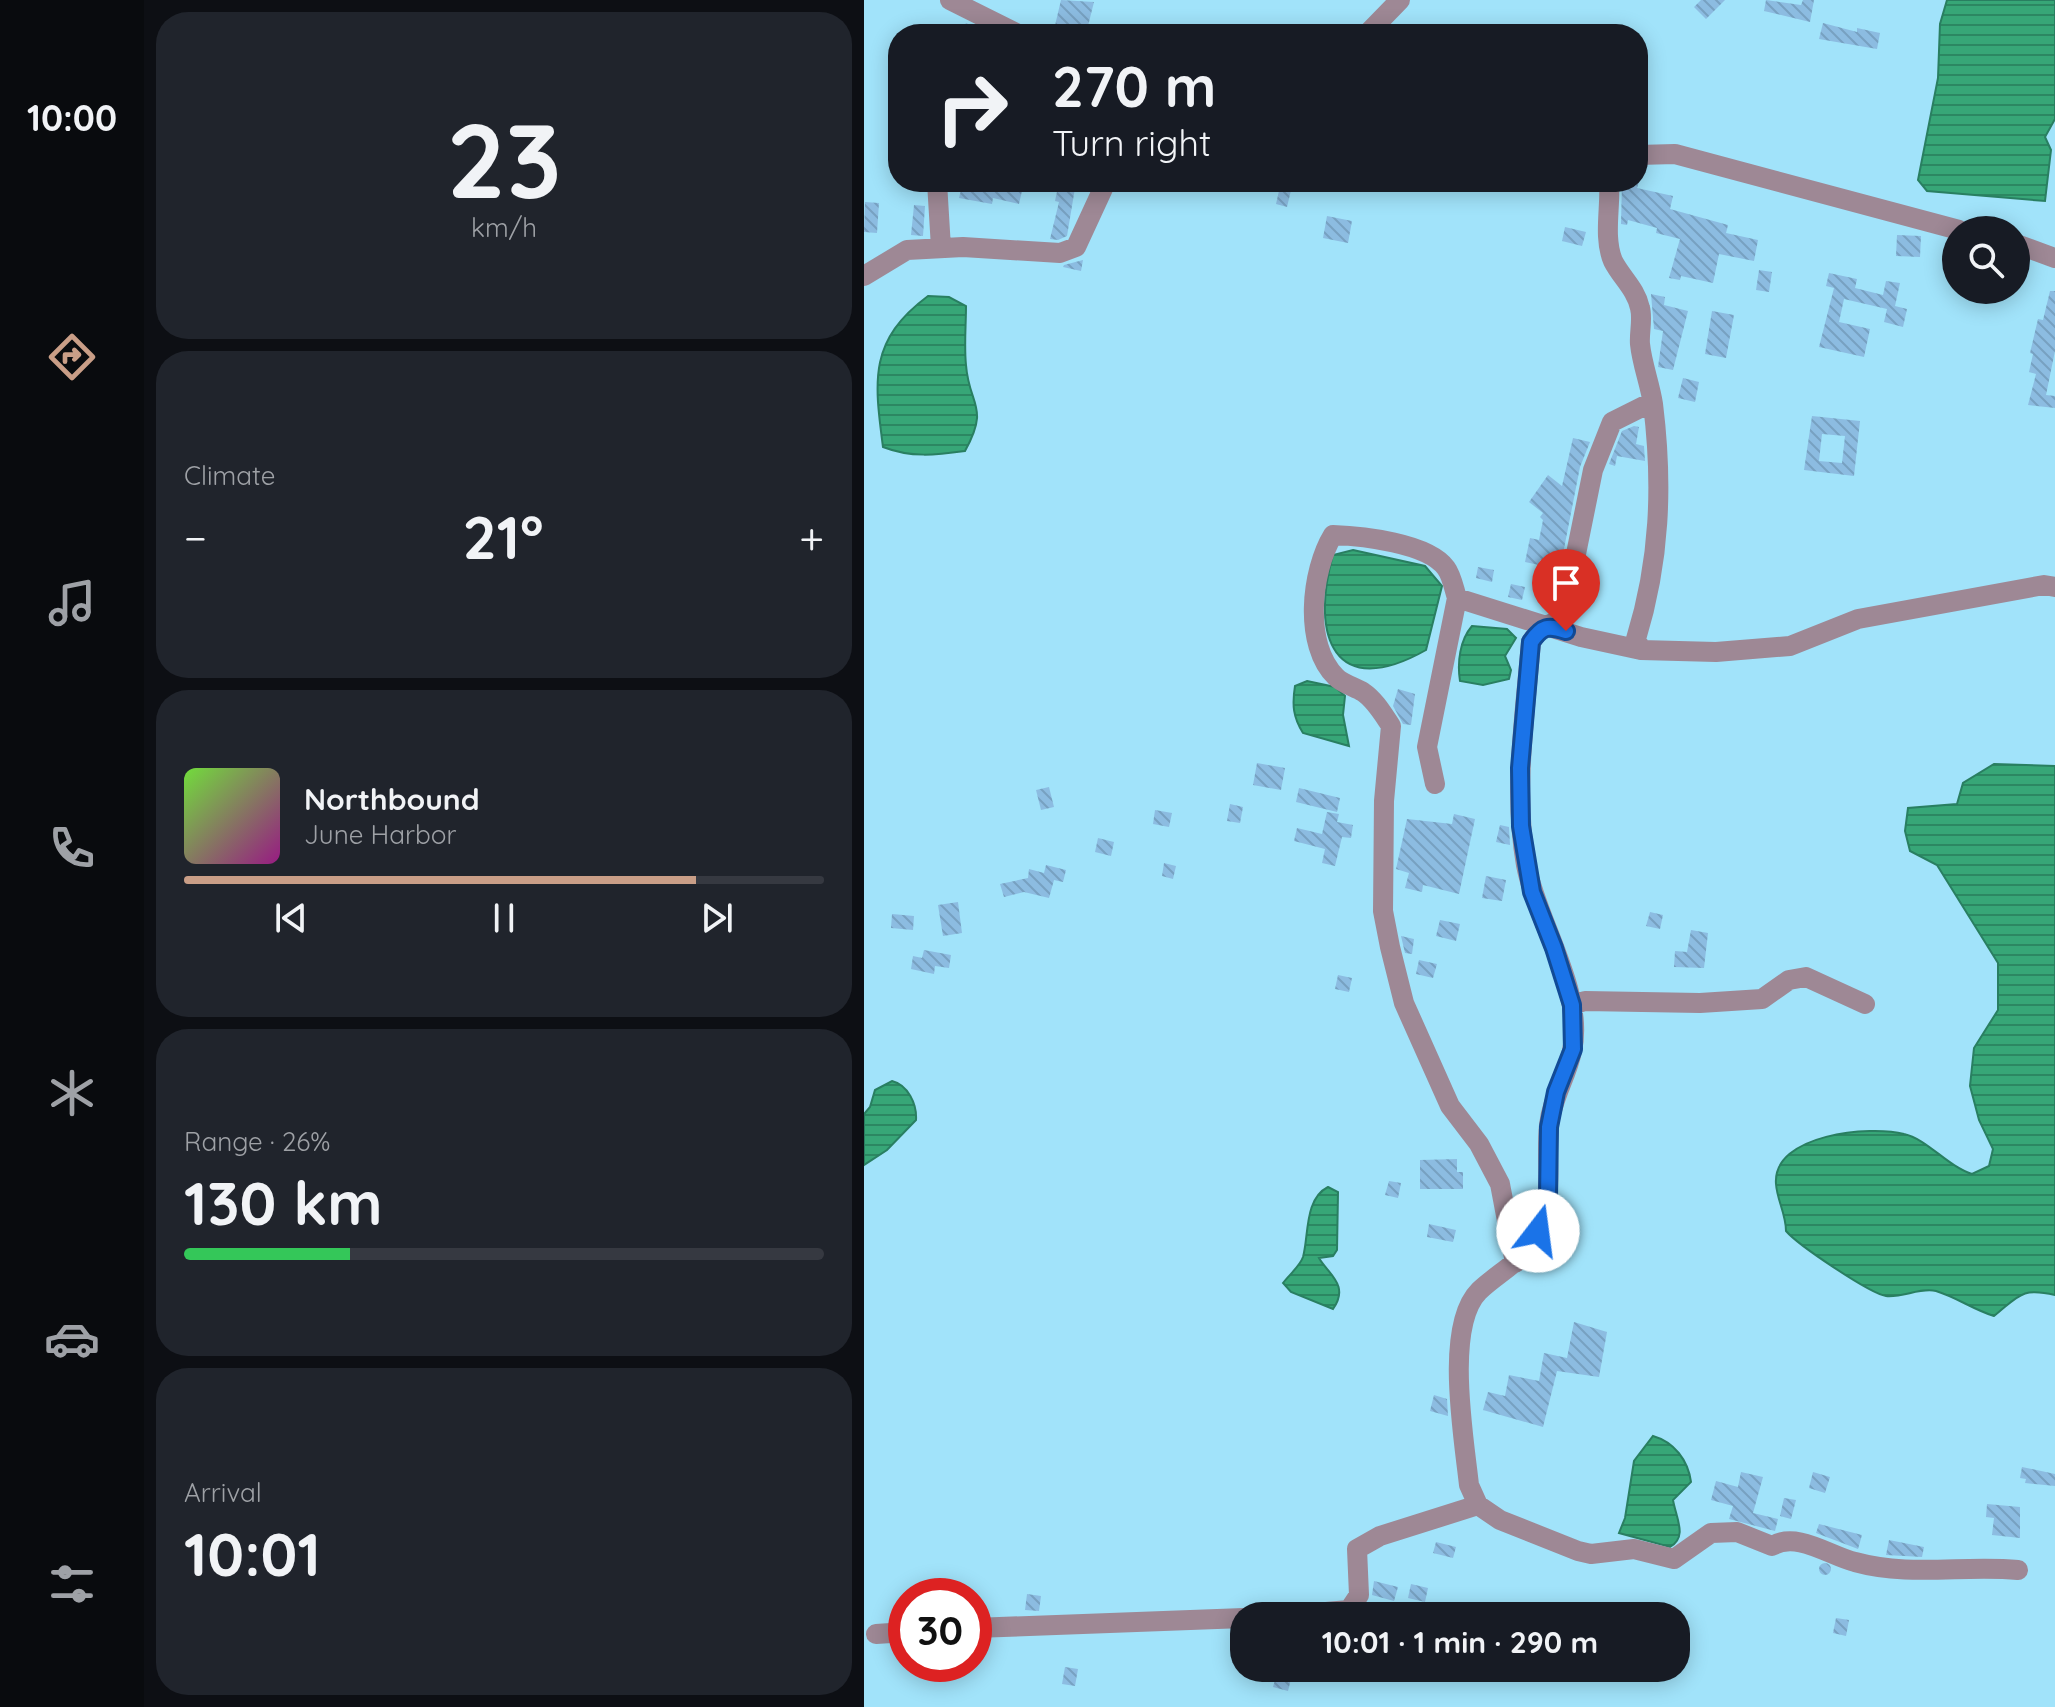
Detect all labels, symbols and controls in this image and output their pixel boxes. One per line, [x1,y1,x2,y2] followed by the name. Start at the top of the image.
[1052,51,1216,121] text: 270 m
[920,56,1024,160] icon: right
[446,94,562,224] text: 23
[27,95,117,140] text: 10:00
[1052,120,1211,165] text: Turn right
[471,211,537,244] text: km/h
[1942,216,2030,304] map controls
[1942,216,2030,304] button: search
[44,329,100,385] icon: directions
[184,459,275,492] text: Climate
[463,499,544,574] text: 21°
[184,510,207,565] text: −
[799,510,824,565] text: +
[1532,549,1600,631] pin
[1544,561,1588,605] icon: arrive
[44,575,100,631] icon: music
[304,780,480,818] text: Northbound
[304,818,456,851] text: June Harbor
[44,820,100,876] icon: phone
[269,896,313,940] icon: previous
[482,896,526,940] icon: pause
[695,896,739,940] icon: next
[44,1065,100,1121] icon: climate
[184,1125,331,1158] text: Range · 26%
[184,1165,383,1240] text: 130 km
[1496,1189,1580,1273] position arrow
[44,1311,100,1367] icon: car
[184,1476,262,1509] text: Arrival
[184,1516,321,1591] text: 10:01
[44,1556,100,1612] icon: filters
[888,1578,992,1682] speed limit sign: 30
[1322,1623,1598,1661] text: 10:01 · 1 min · 290 m

